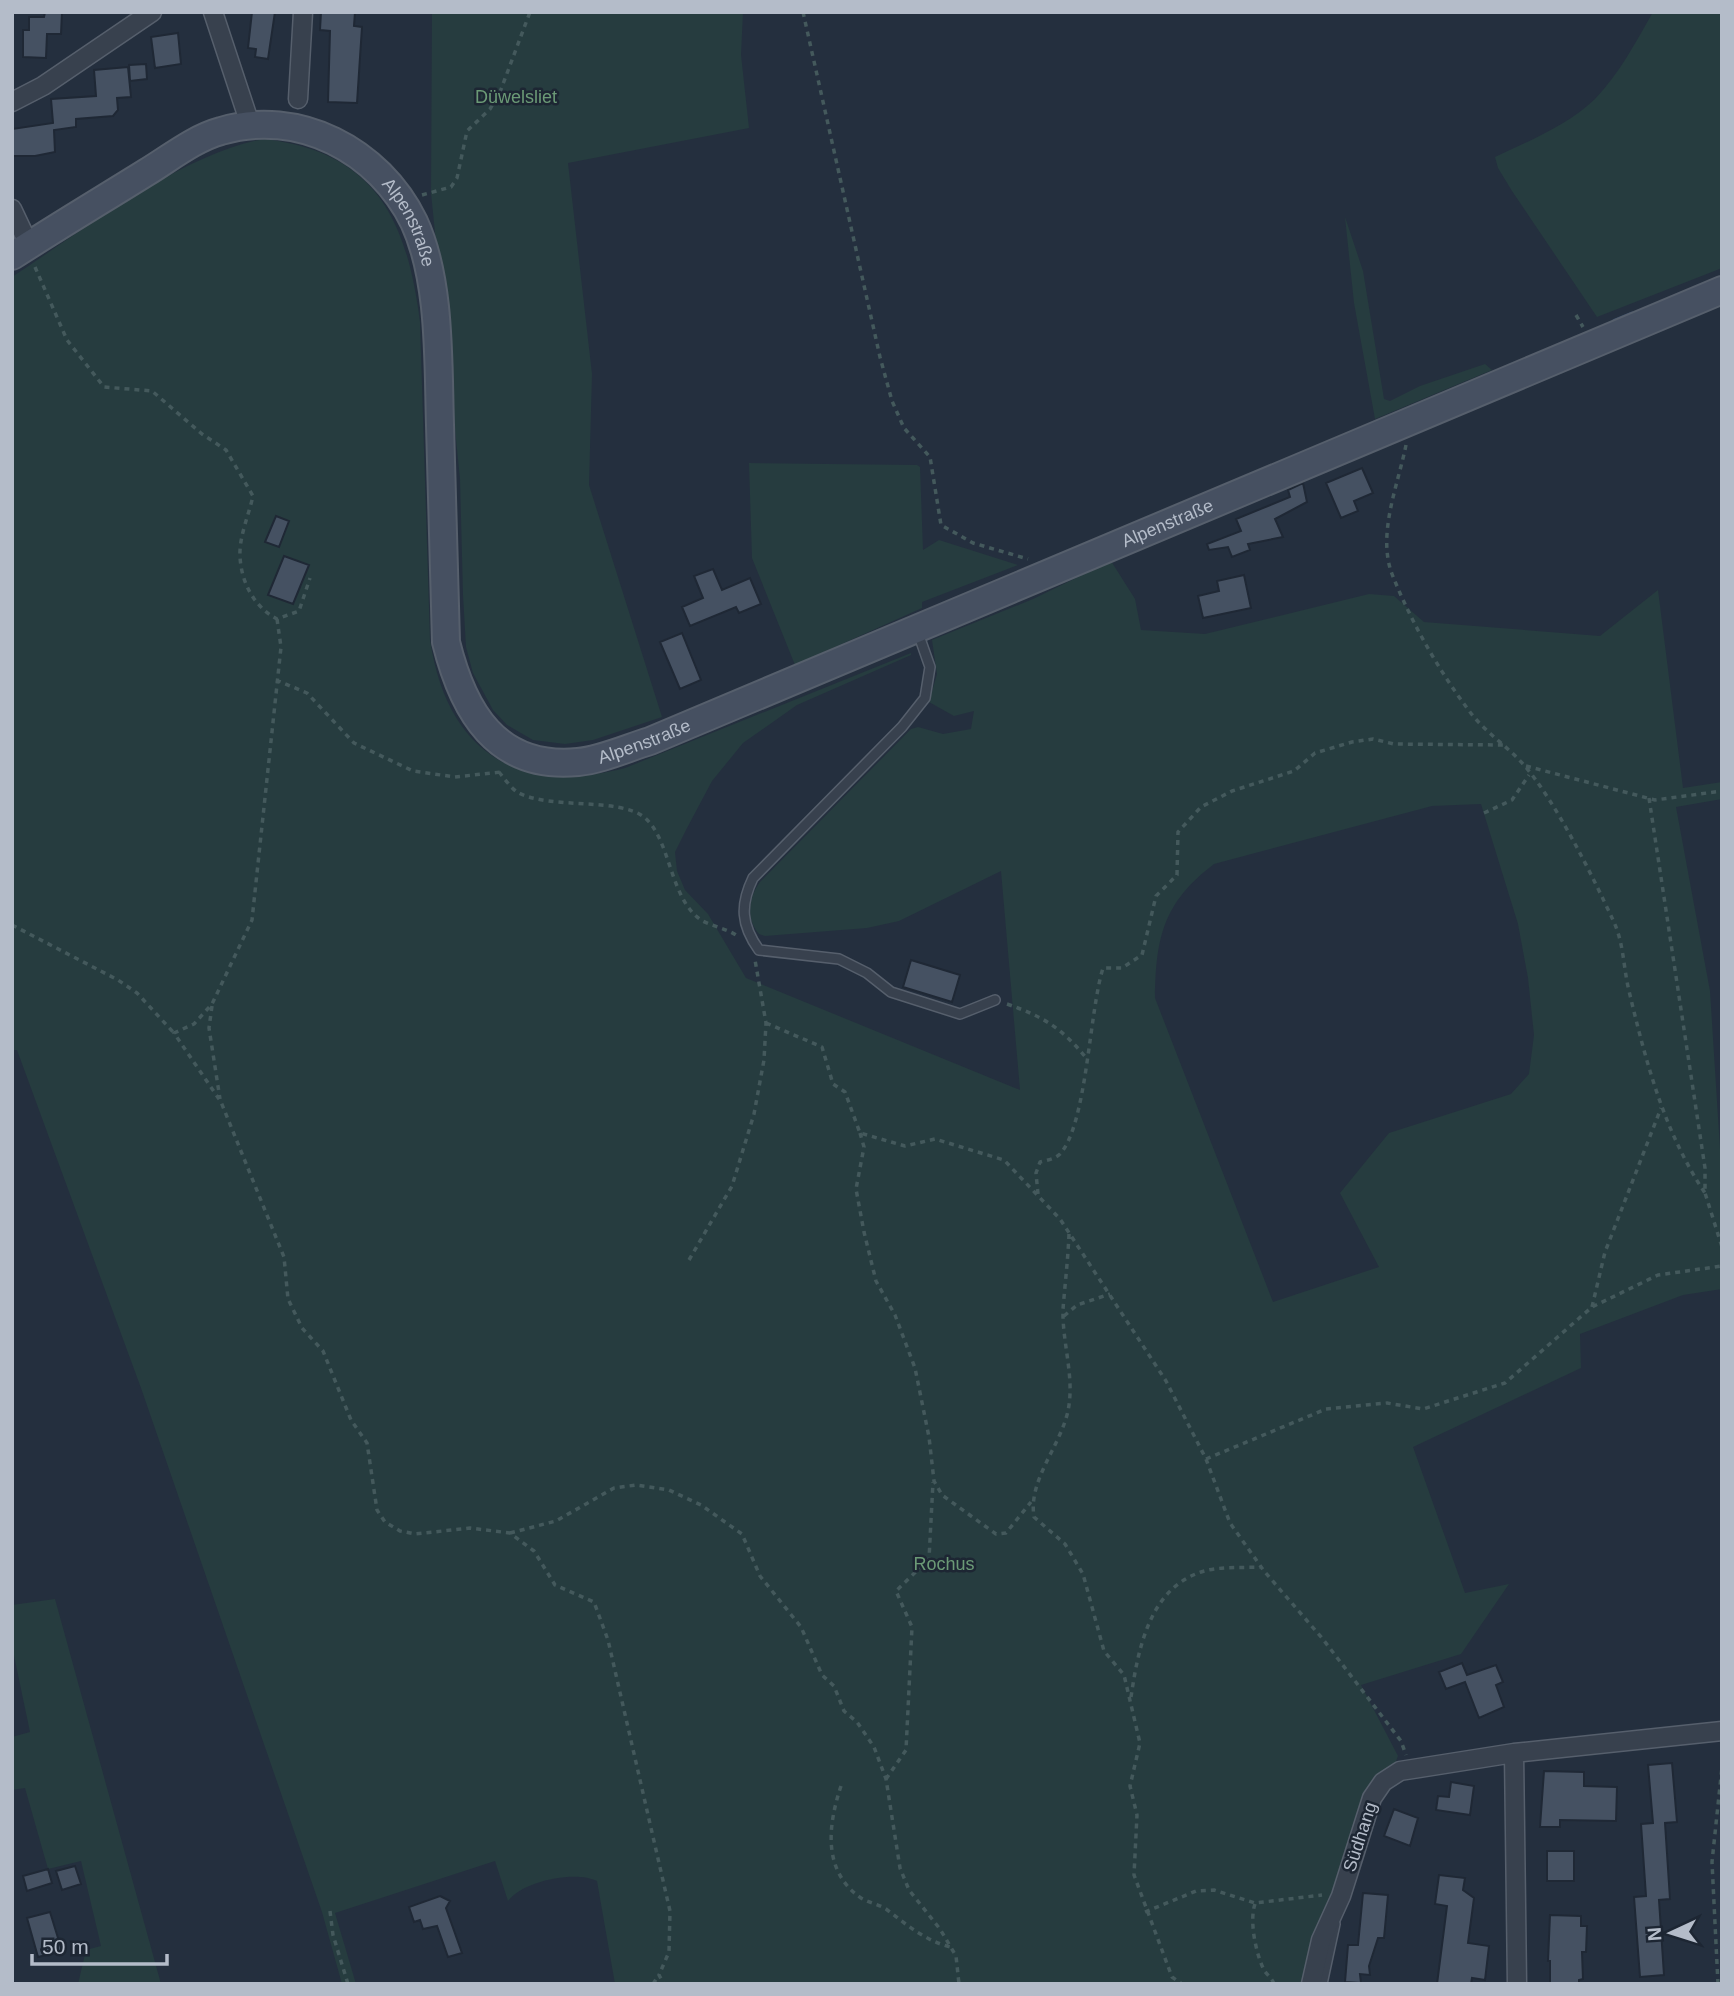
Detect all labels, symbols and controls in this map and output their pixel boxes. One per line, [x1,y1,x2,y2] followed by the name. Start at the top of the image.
[475,87,557,107] park label: Düwelsliet
[378,174,438,269] street label: Alpenstraße
[1119,495,1216,551] street label: Alpenstraße
[596,715,694,768] street label: Alpenstraße
[913,1554,975,1574] park label: Rochus
[1339,1800,1381,1874] street label: Südhang
[1636,1898,1706,1968] north arrow
[32,1923,166,1967] scale bar
[1644,1927,1665,1942] text: N
[42,1935,89,1958] text: 50 m

